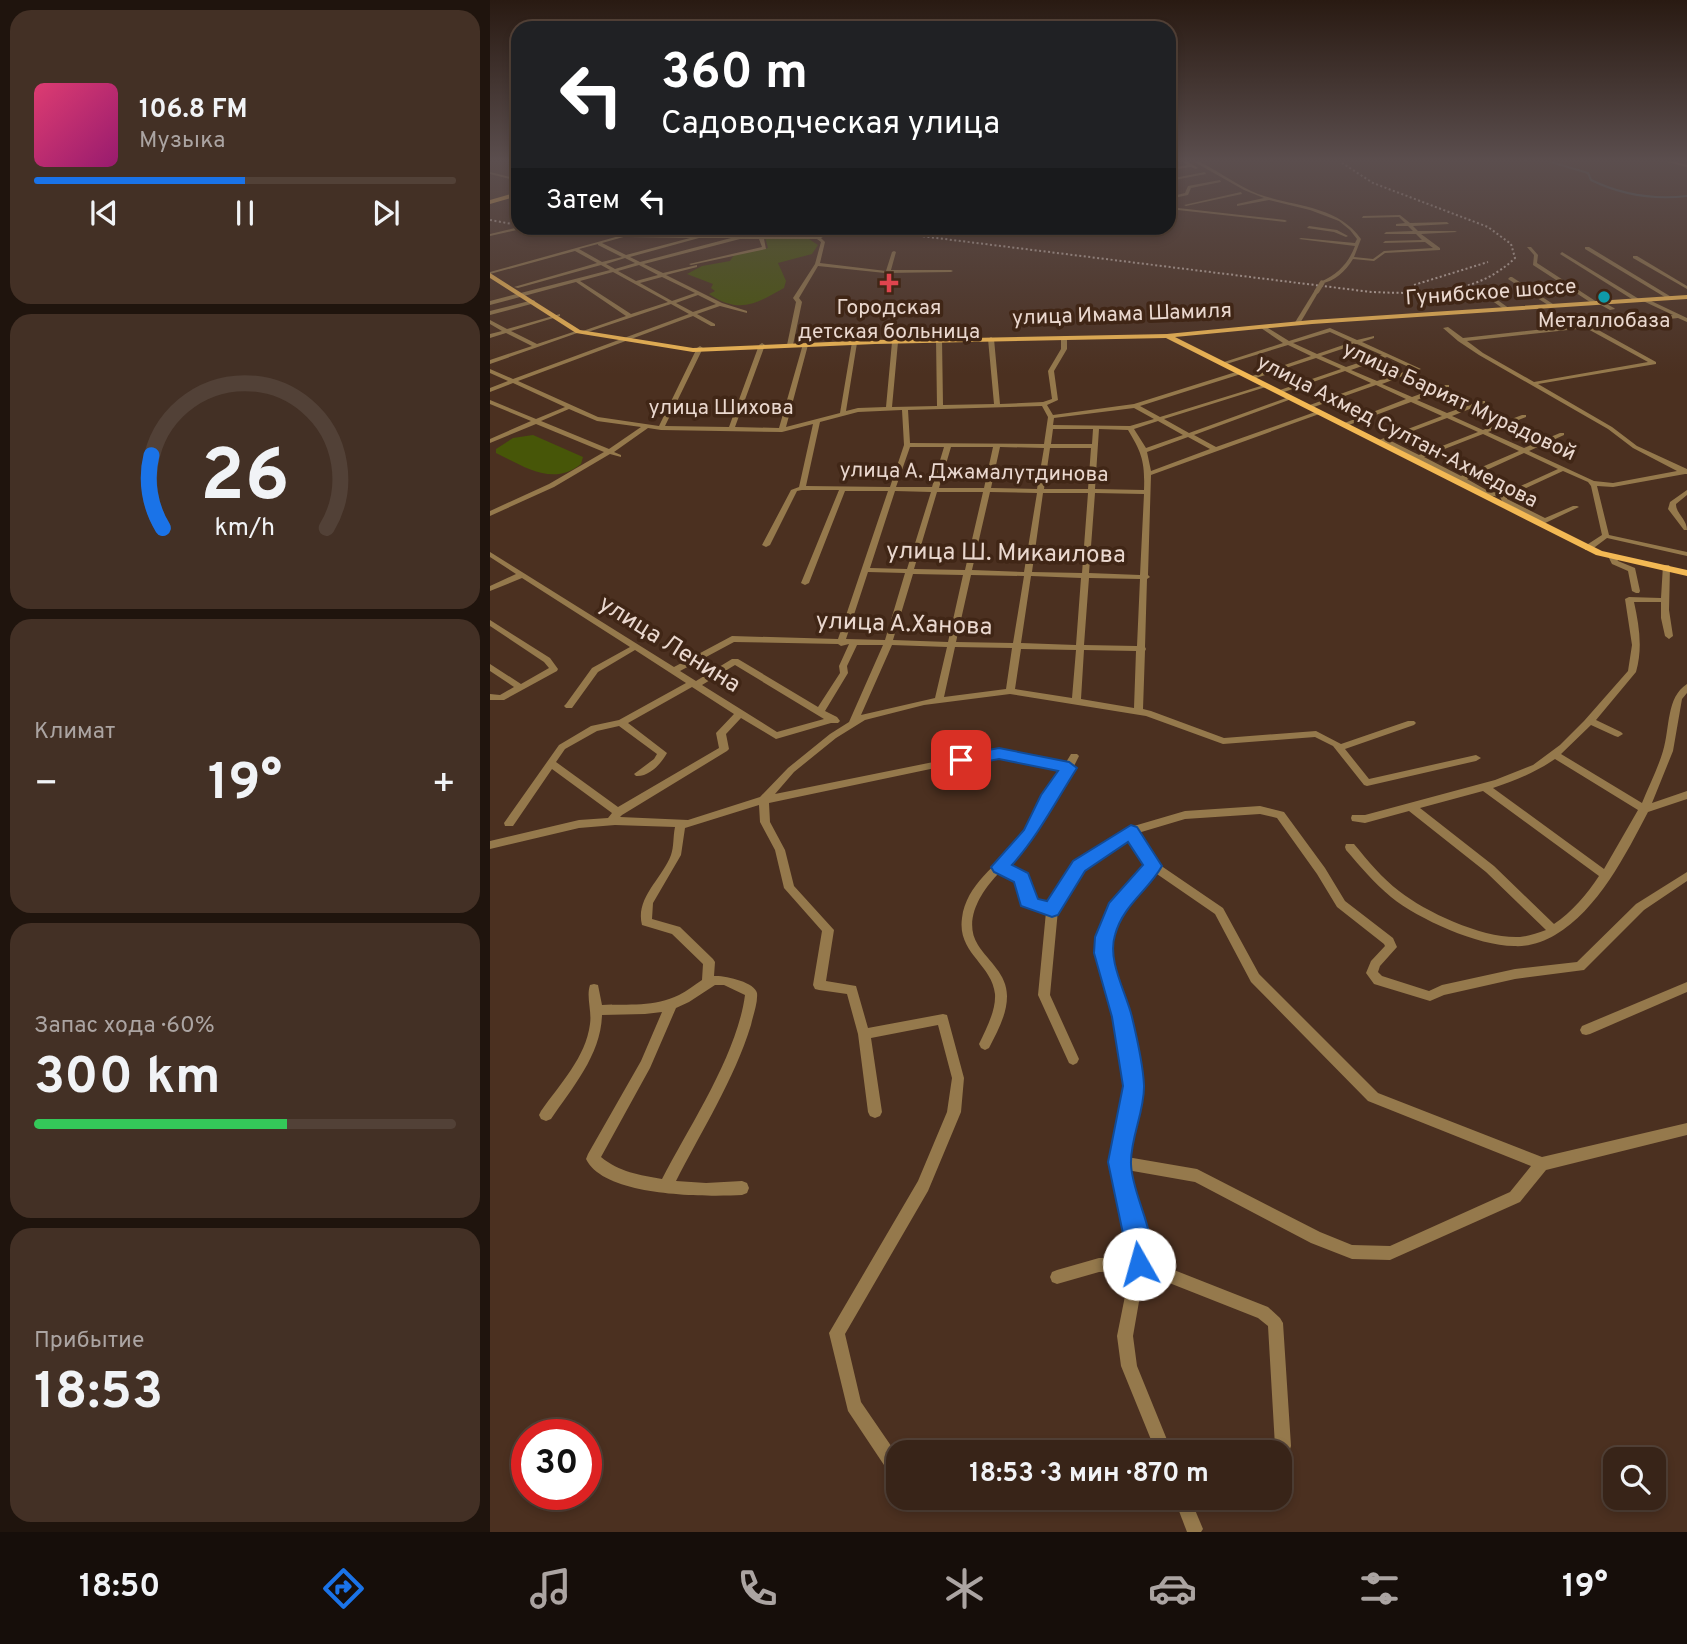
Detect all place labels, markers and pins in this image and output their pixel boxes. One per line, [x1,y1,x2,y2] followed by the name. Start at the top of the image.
[879,273,899,293] marker: Городская детская больница
[1596,289,1612,305] marker: Металлобаза
[798,295,980,346] place label: Городская детская больница
[1538,308,1670,335] place label: Металлобаза
[931,730,991,790] pin

